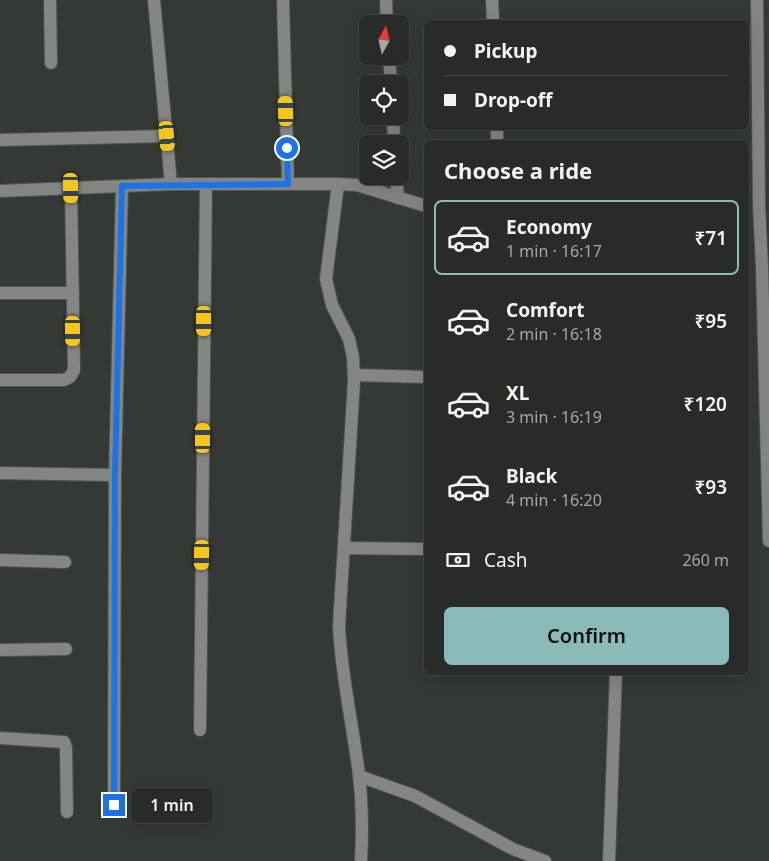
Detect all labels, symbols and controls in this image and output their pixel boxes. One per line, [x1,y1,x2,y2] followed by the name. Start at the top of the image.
[359,15,409,65] north arrow
[359,15,409,185] map controls
[474,38,537,64] text: Pickup
[359,75,409,125] button: locate
[474,87,553,113] text: Drop-off
[277,96,294,126] car
[158,120,175,152] car
[359,135,409,185] button: layers
[276,137,298,159] route start
[444,155,592,185] text: Choose a ride
[63,173,78,203] car
[506,214,592,240] text: Economy
[446,215,491,260] icon: car
[694,225,727,251] text: ₹71
[506,240,602,262] text: 1 min · 16:17
[506,297,585,323] text: Comfort
[446,298,491,343] icon: car
[196,306,211,336] car
[694,308,727,334] text: ₹95
[65,316,80,346] car
[506,323,602,345] text: 2 min · 16:18
[506,380,529,406] text: XL
[446,381,491,426] icon: car
[684,391,727,417] text: ₹120
[506,406,602,428] text: 3 min · 16:19
[195,423,210,453] car
[506,463,557,489] text: Black
[446,464,491,509] icon: car
[694,474,727,500] text: ₹93
[506,489,602,511] text: 4 min · 16:20
[194,540,209,570] car
[444,546,472,574] icon: cash
[484,547,528,573] text: Cash
[682,549,729,571] text: 260 m
[444,607,729,665] button: Confirm
[132,788,214,822] callout: 1 min
[103,794,125,816] route end
[150,794,194,816] text: 1 min

